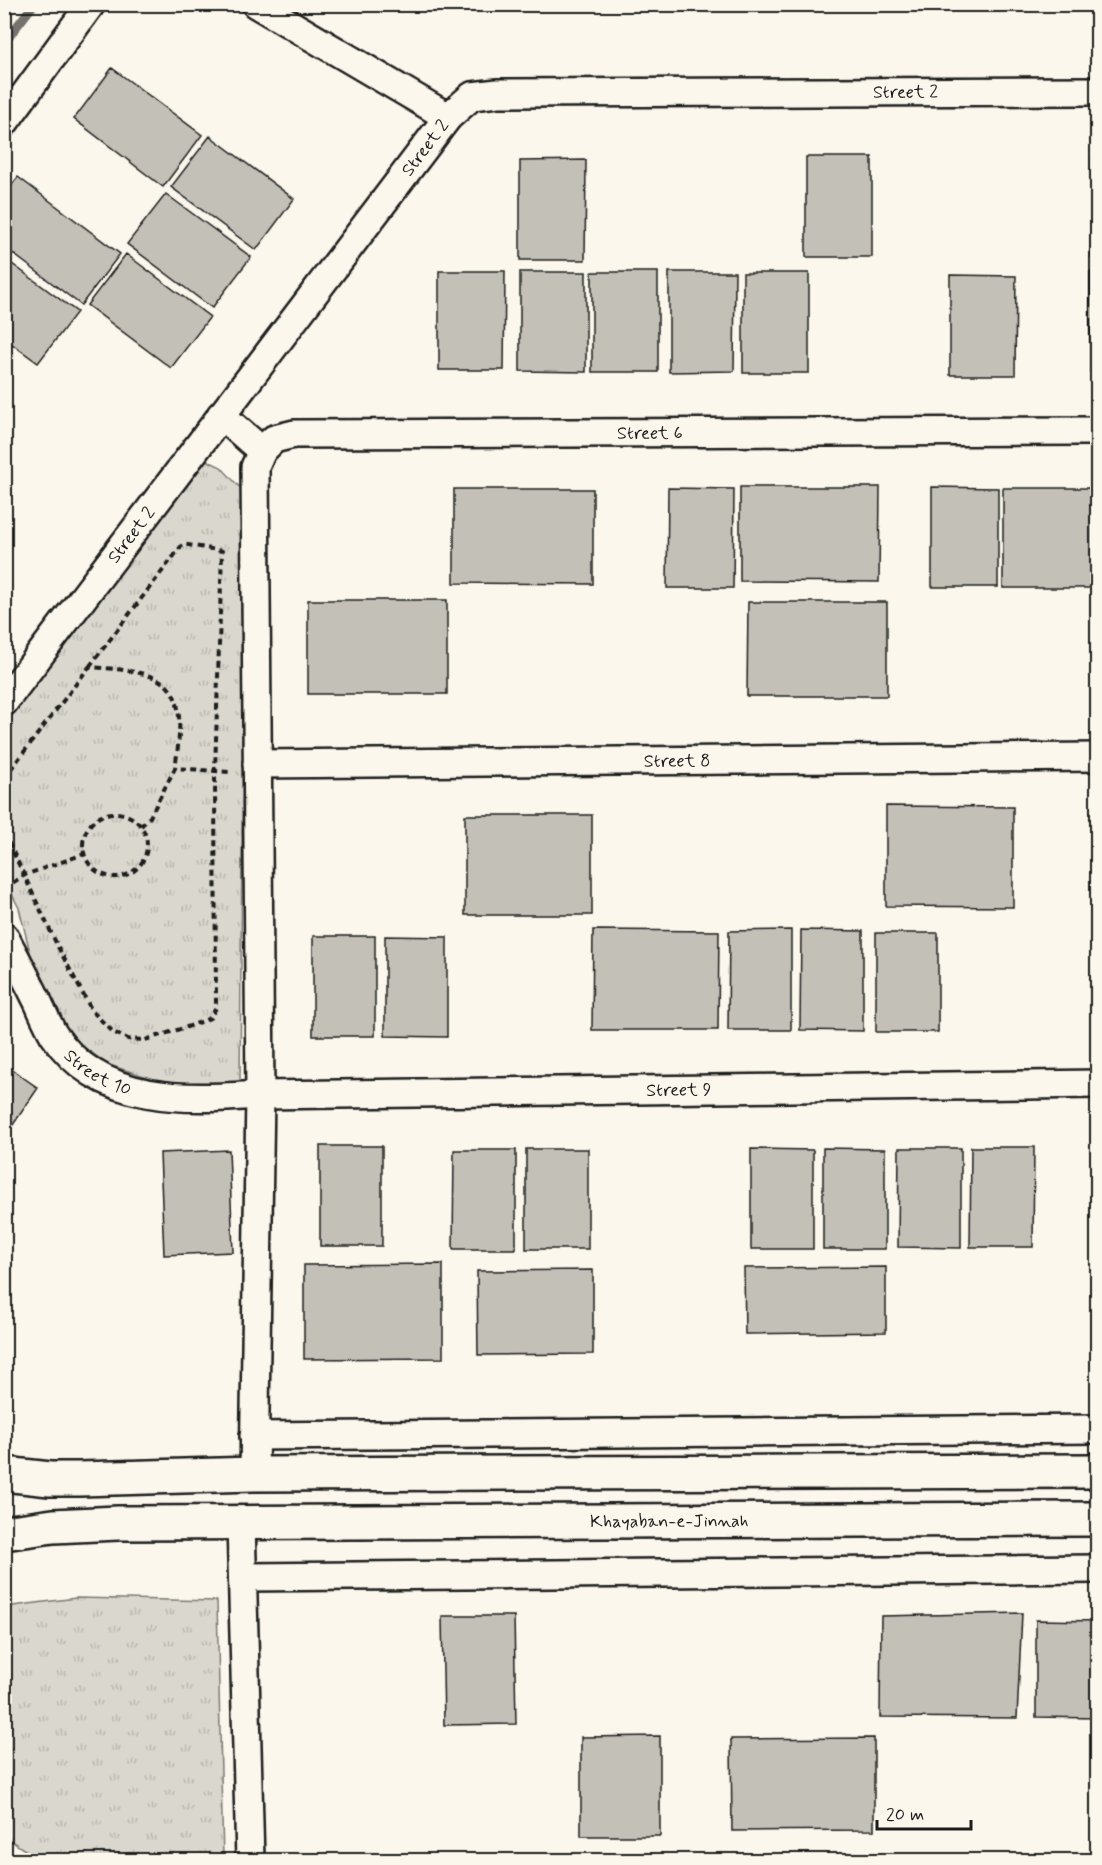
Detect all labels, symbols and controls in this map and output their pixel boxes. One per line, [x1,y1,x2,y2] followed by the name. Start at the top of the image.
[873,81,938,105] street label: Street 2
[396,115,455,181] street label: Street 2
[617,422,683,446] street label: Street 6
[102,502,161,569] street label: Street 2
[644,749,710,774] street label: Street 8
[58,1044,134,1102] street label: Street 10
[646,1078,712,1103] street label: Street 9
[590,1509,749,1534] street label: Khayaban-e-Jinnah
[877,1793,972,1831] scale bar
[886,1803,924,1827] text: 20 m

